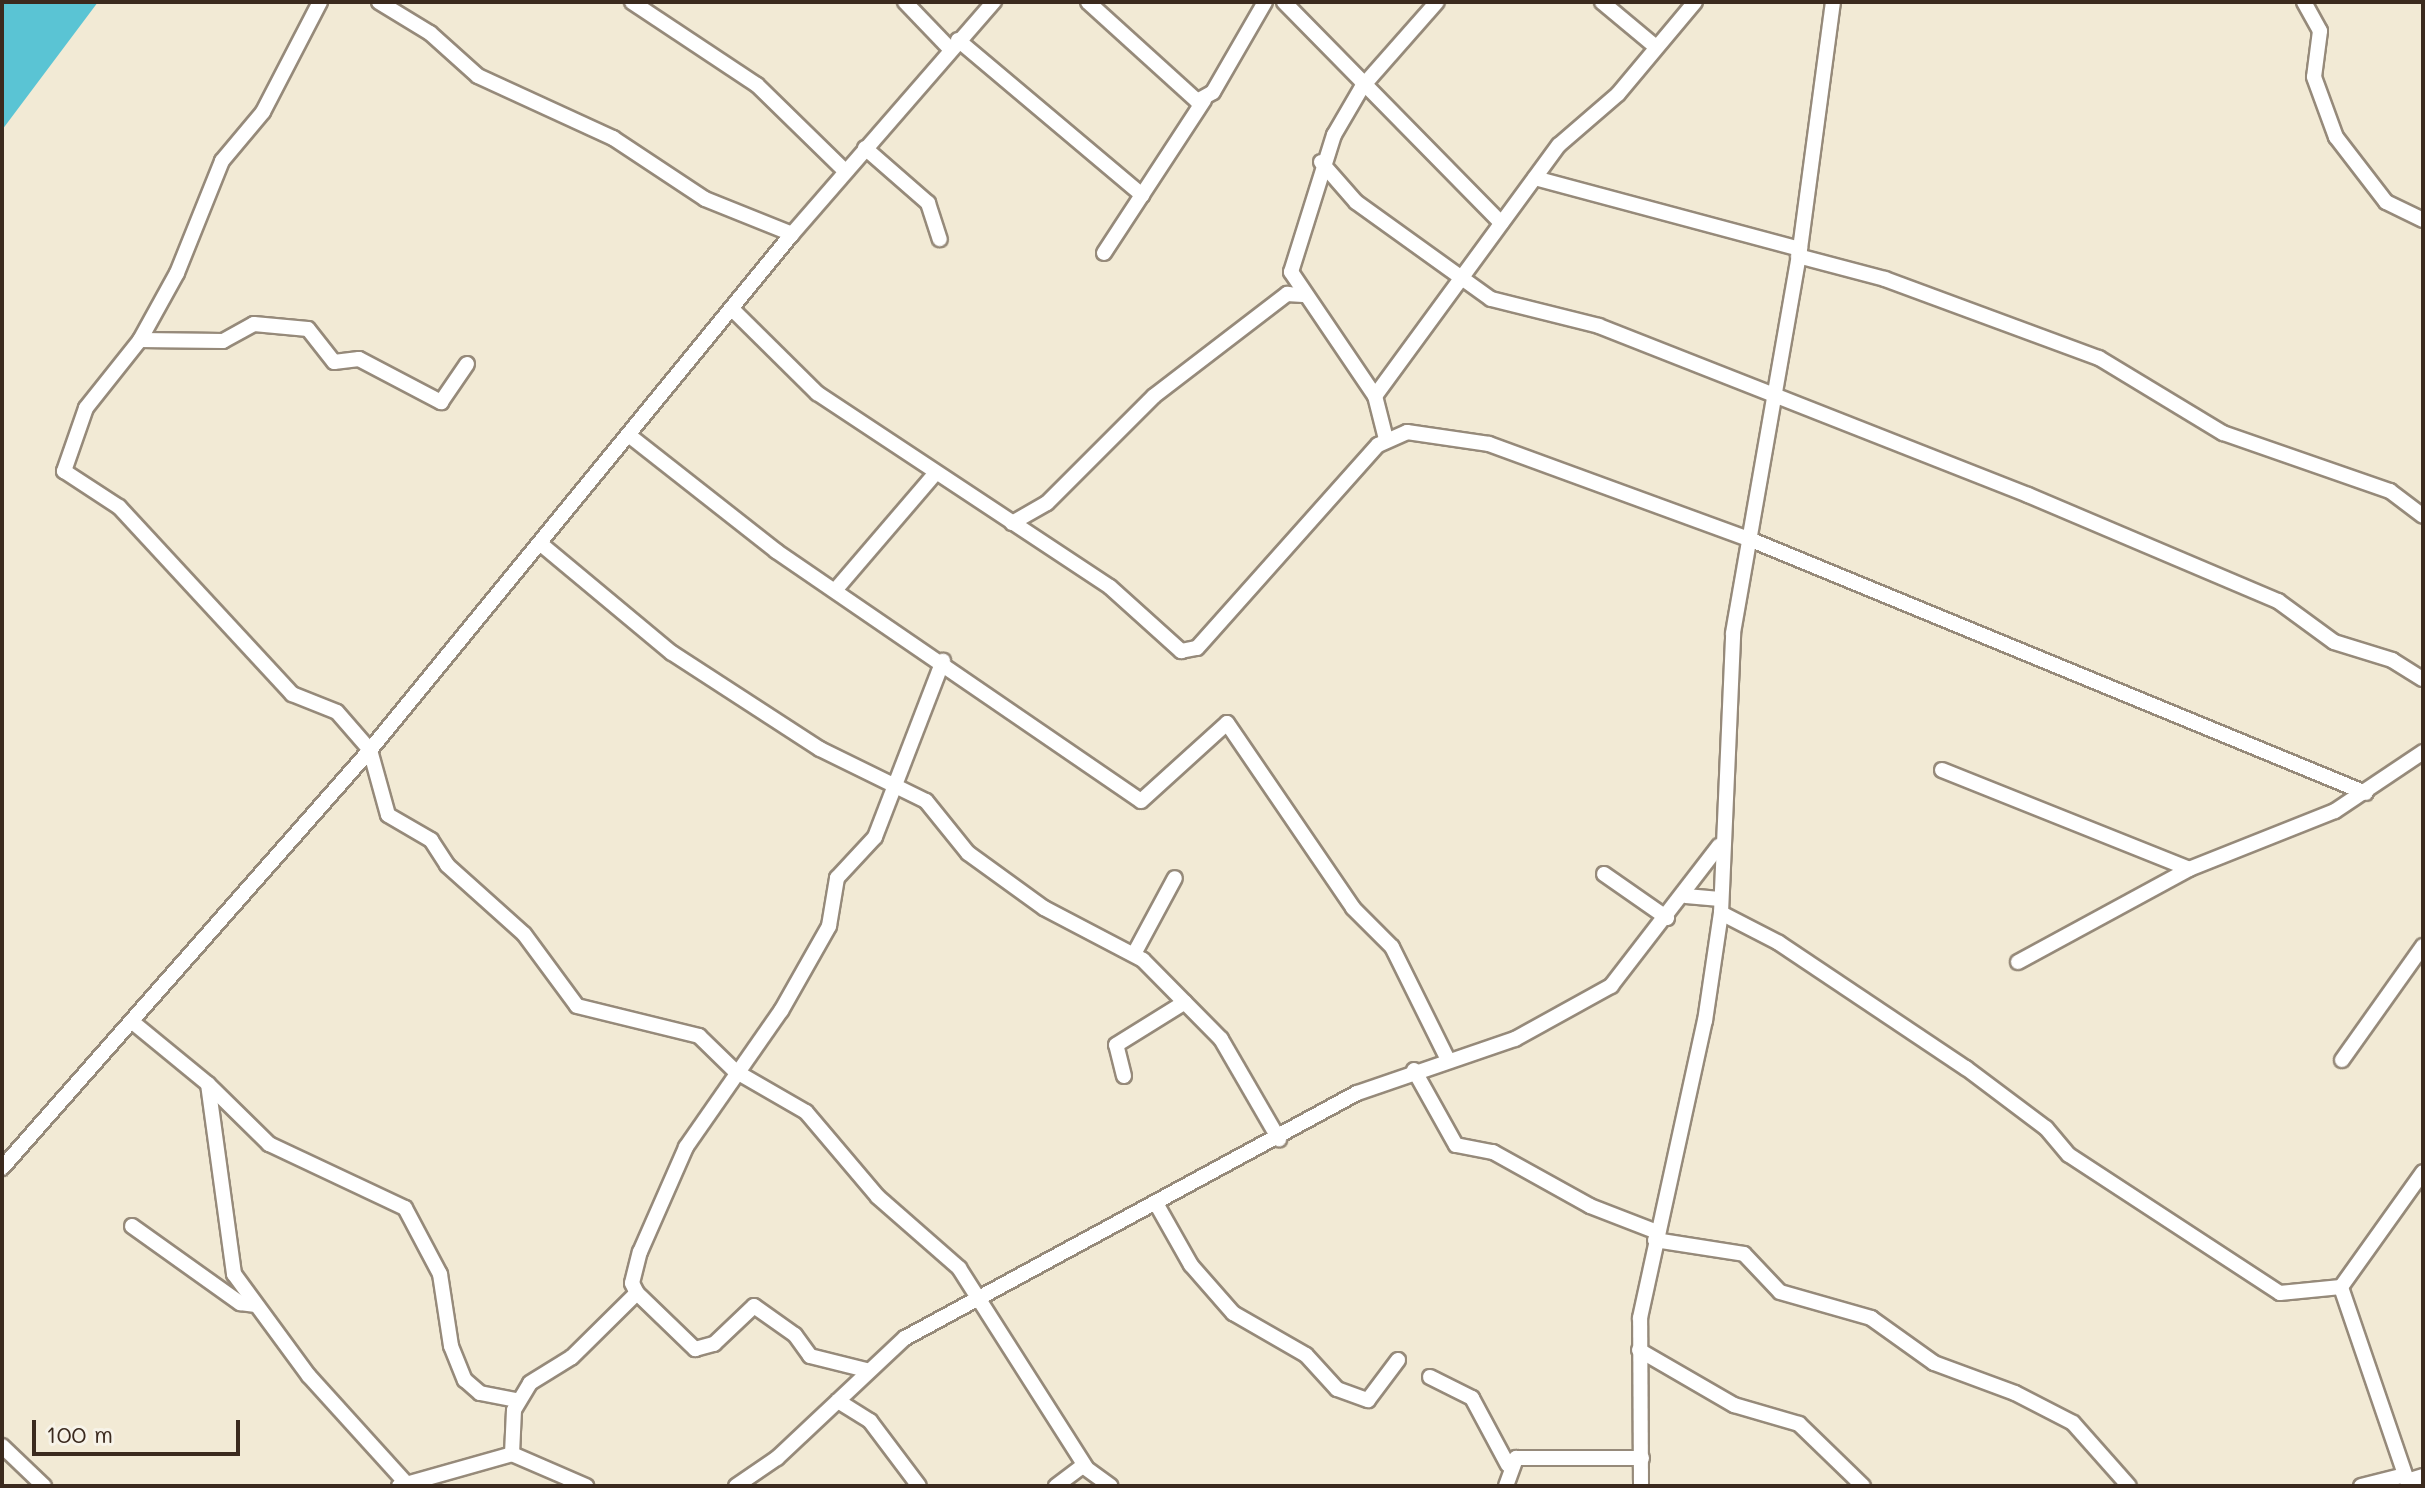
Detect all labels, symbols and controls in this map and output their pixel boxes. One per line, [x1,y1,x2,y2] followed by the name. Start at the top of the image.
[36,1404,244,1454] scale bar
[46,1418,113,1449] text: 100 m

